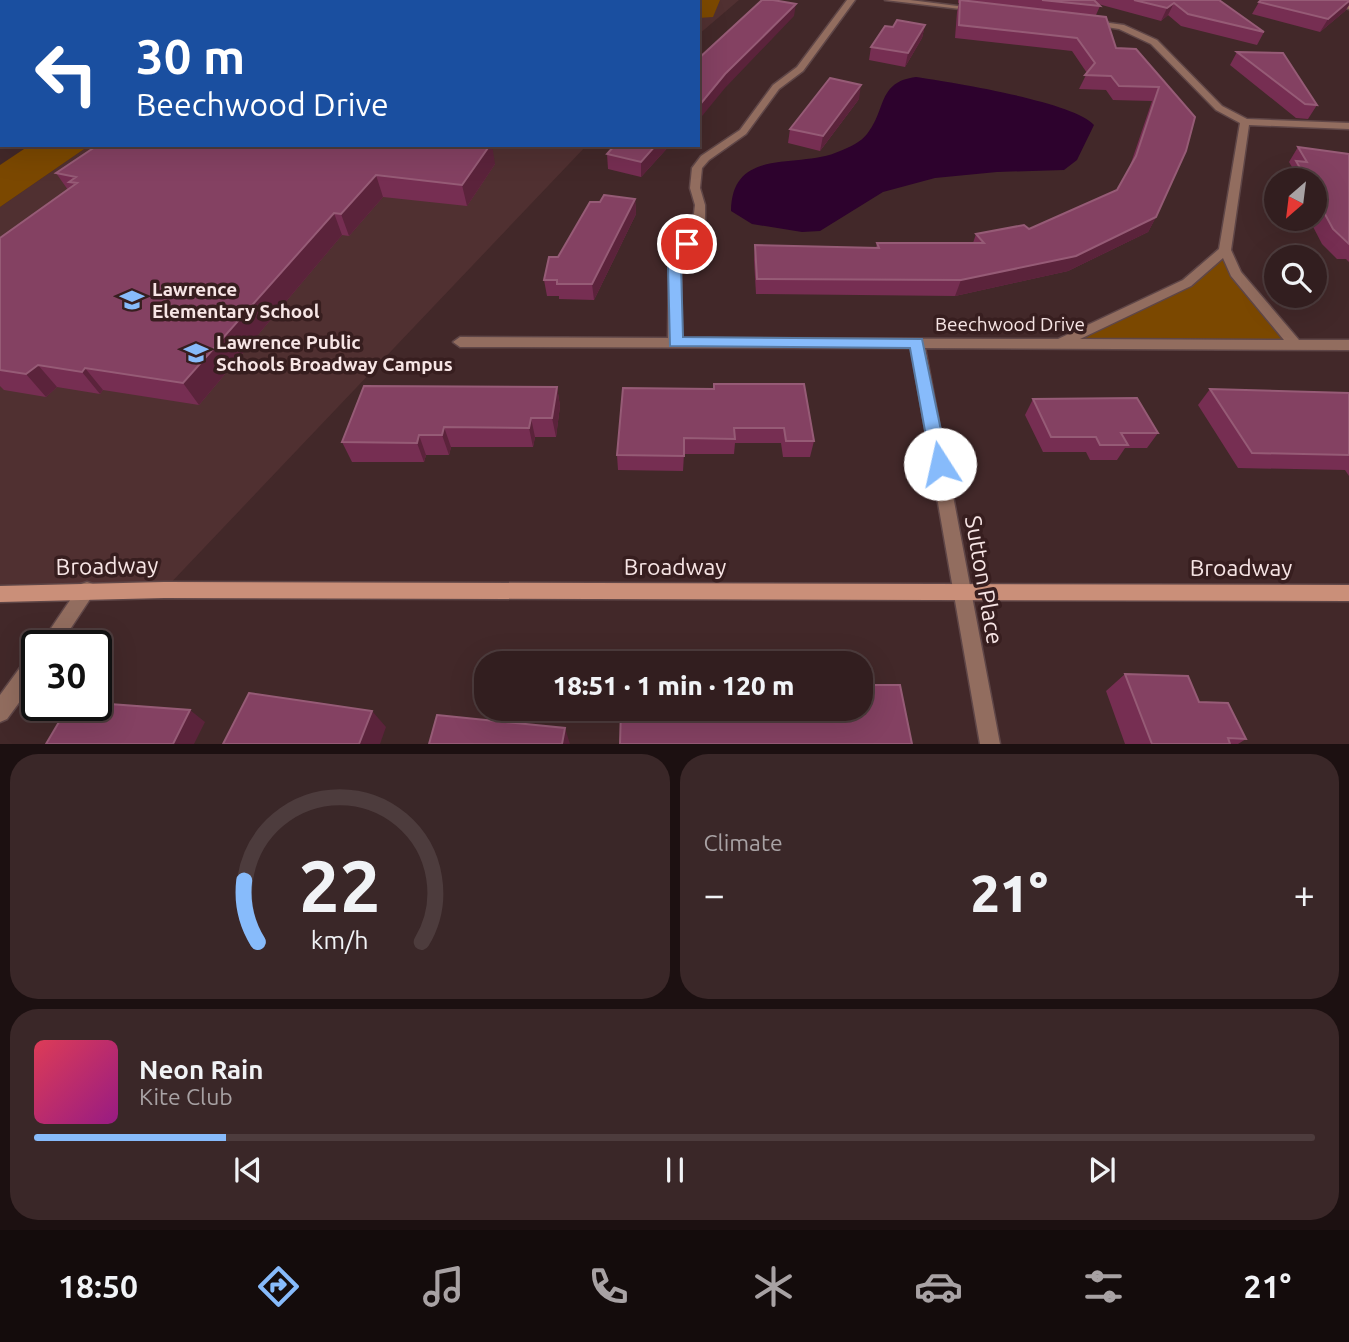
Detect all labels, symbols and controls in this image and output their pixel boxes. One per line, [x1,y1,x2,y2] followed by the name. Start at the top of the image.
[21,28,112,119] icon: left
[136,28,245,83] text: 30 m
[136,86,389,122] text: Beechwood Drive
[1264,168,1326,231] north arrow
[1264,168,1327,308] map controls
[657,214,717,274] pin
[668,225,706,263] icon: arrive
[1264,245,1327,308] button: search
[152,278,320,322] place label: Lawrence Elementary School
[118,286,146,314] school or university icon: Lawrence Elementary School
[935,313,1085,335] street label: Beechwood Drive
[216,331,453,375] place label: Lawrence Public Schools Broadway Campus
[182,339,210,367] school or university icon: Lawrence Public Schools Broadway Campus
[903,427,977,501] position arrow
[961,514,1008,646] street label: Sutton Place
[55,552,159,579] street label: Broadway
[624,554,726,579] street label: Broadway
[1190,555,1292,580] street label: Broadway
[21,630,112,721] speed limit sign: 30
[553,671,794,700] text: 18:51 · 1 min · 120 m
[704,830,783,855] text: Climate
[299,845,381,927] text: 22
[970,864,1048,922] text: 21°
[704,873,725,915] text: −
[1294,873,1315,915] text: +
[311,926,369,954] text: km/h
[139,1055,264,1084] text: Neon Rain
[139,1084,233,1109] text: Kite Club
[229,1151,267,1189] icon: previous
[656,1151,694,1189] icon: pause
[1083,1151,1121,1189] icon: next
[254,1262,303,1311] icon: directions
[419,1262,468,1311] icon: music
[584,1262,633,1311] icon: phone
[749,1262,798,1311] icon: climate
[914,1262,963,1311] icon: car
[1079,1262,1128,1311] icon: filters
[58,1268,138,1304] text: 18:50
[1244,1268,1291,1304] text: 21°

